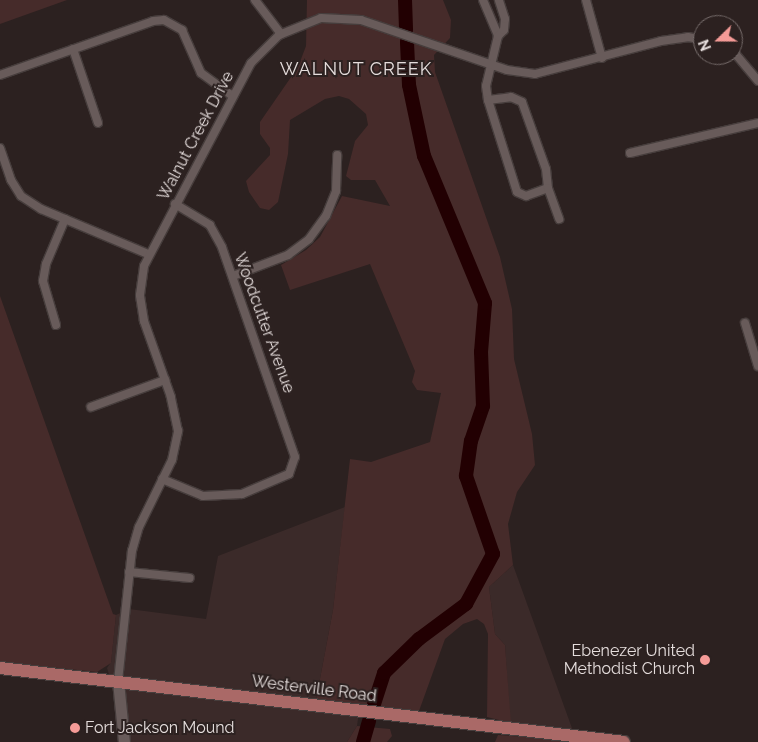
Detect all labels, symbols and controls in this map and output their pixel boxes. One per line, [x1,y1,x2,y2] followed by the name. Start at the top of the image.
[693,15,743,65] north arrow
[696,37,714,53] text: N
[278,58,434,80] district label: WALNUT CREEK
[154,68,238,204] street label: Walnut Creek Drive
[230,250,298,396] street label: Woodcutter Avenue
[564,641,695,679] place label: Ebenezer United Methodist Church
[699,654,711,666] marker: Ebenezer United Methodist Church
[251,672,377,706] street label: Westerville Road
[85,718,235,738] place label: Fort Jackson Mound
[69,722,81,734] marker: Fort Jackson Mound

